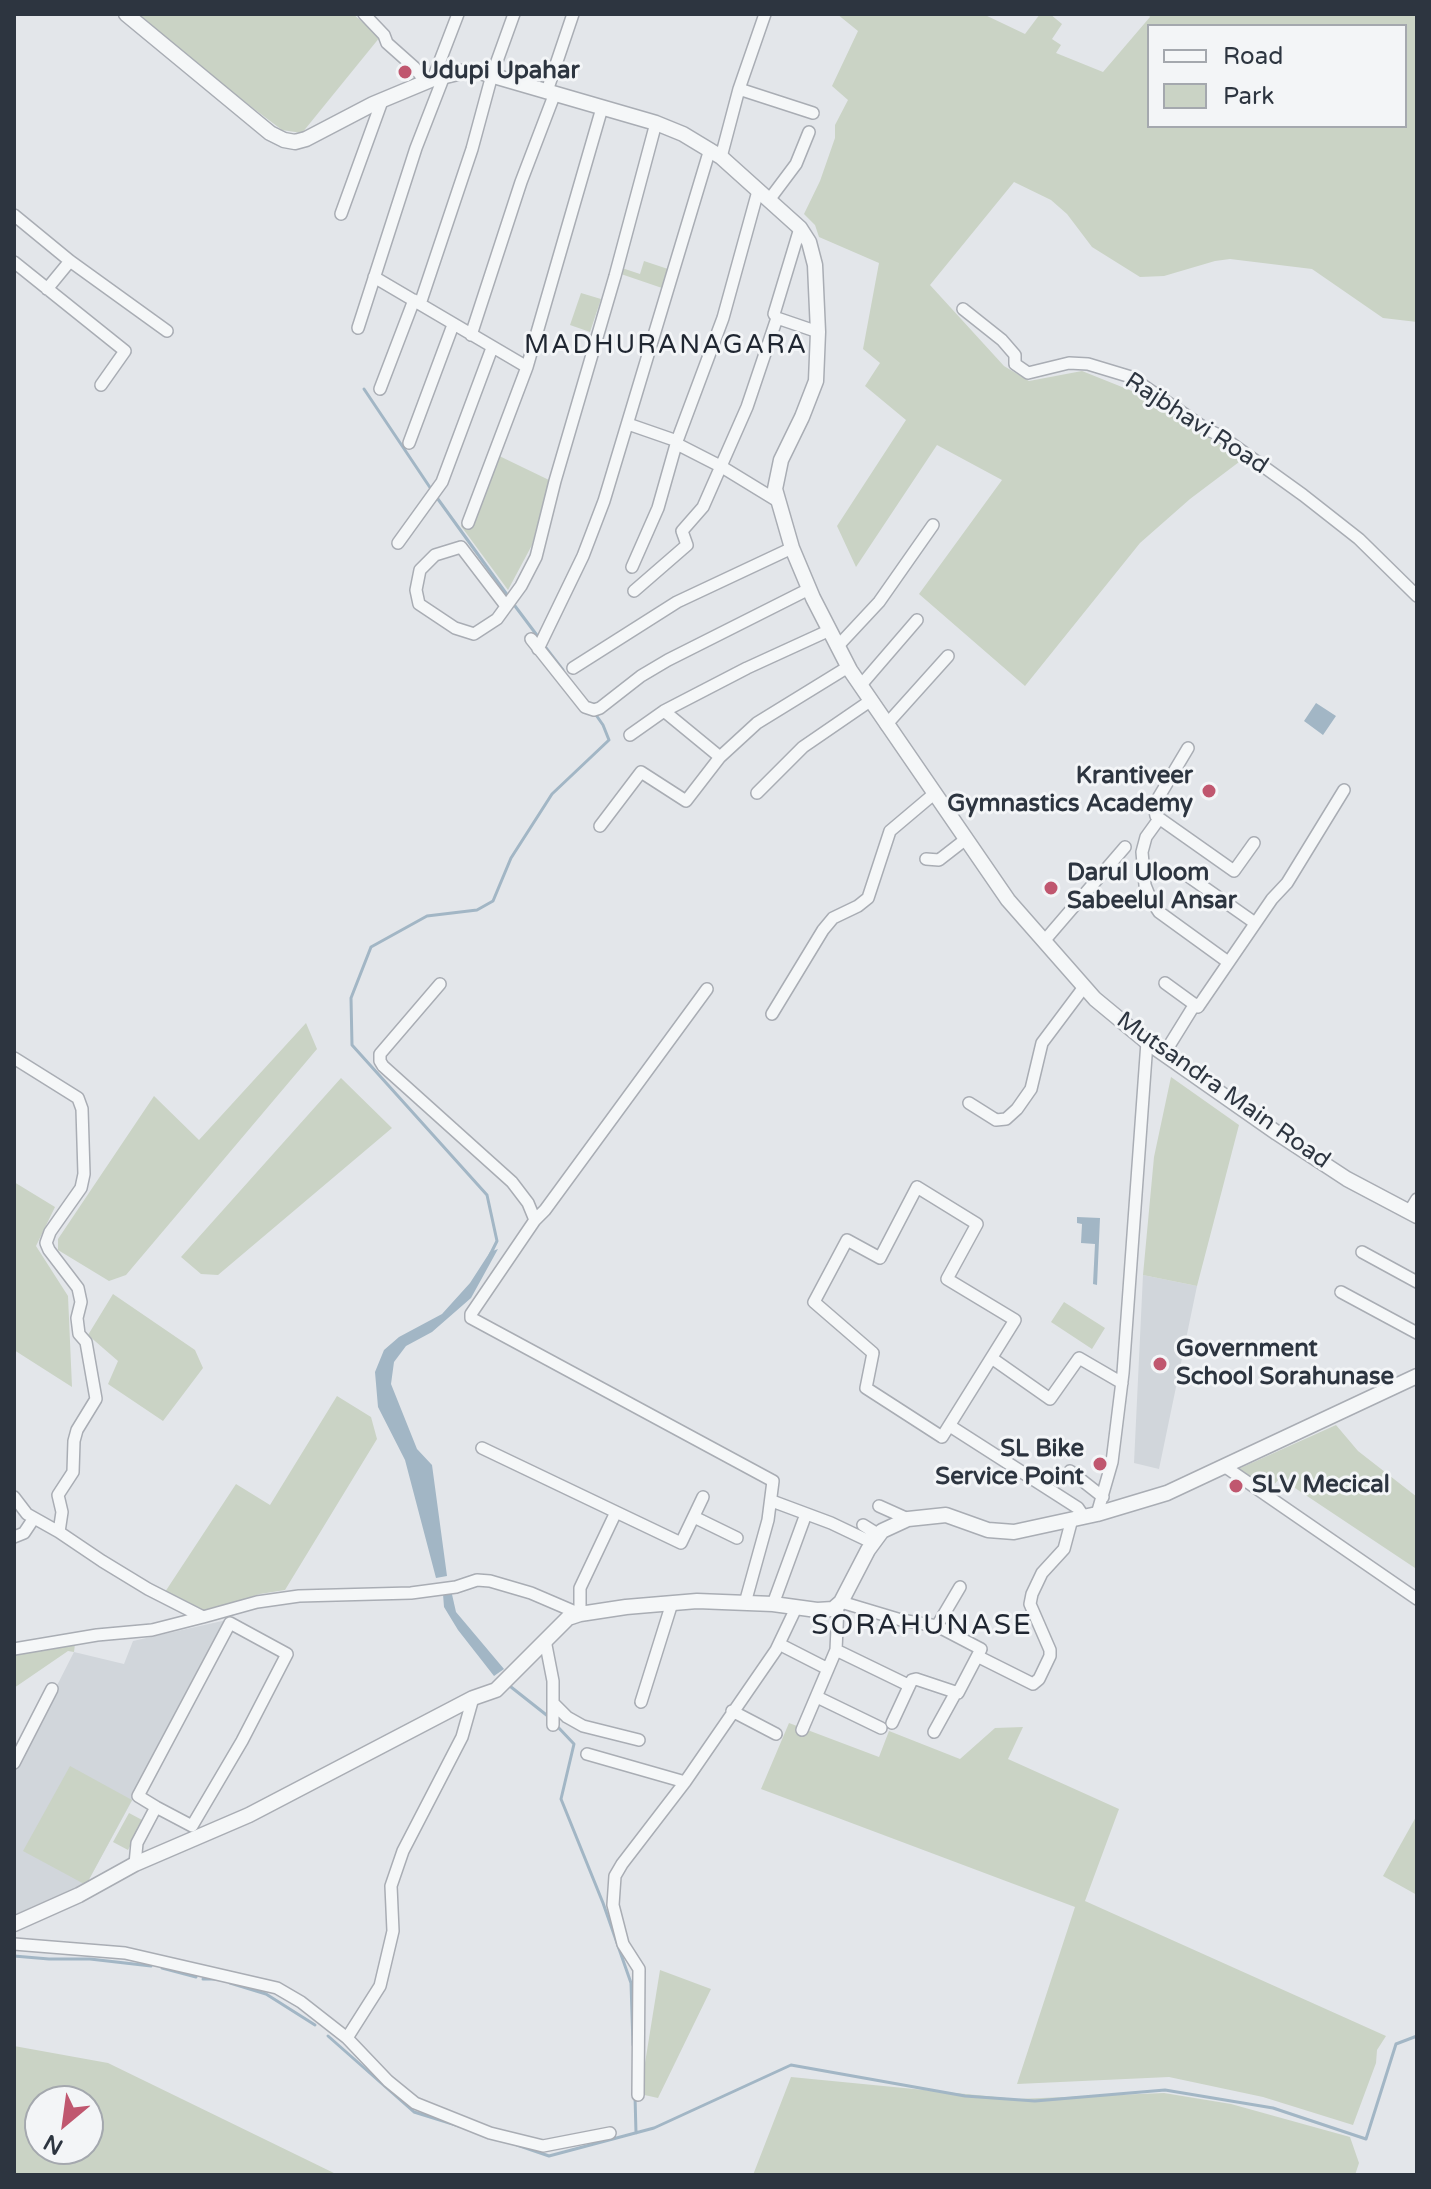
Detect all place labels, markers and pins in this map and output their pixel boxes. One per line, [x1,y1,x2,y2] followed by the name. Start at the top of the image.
[421,58,580,86] place label: Udupi Upahar
[396,63,414,81] marker: Udupi Upahar
[947,763,1193,819] place label: Krantiveer Gymnastics Academy
[1200,782,1218,800] marker: Krantiveer Gymnastics Academy
[1067,860,1237,916] place label: Darul Uloom Sabeelul Ansar
[1042,879,1060,897] marker: Darul Uloom Sabeelul Ansar
[1176,1336,1394,1392] place label: Government School Sorahunase
[1151,1355,1169,1373] marker: Government School Sorahunase
[935,1436,1084,1492] place label: SL Bike Service Point
[1091,1455,1109,1473] marker: SL Bike Service Point
[1252,1472,1390,1500] place label: SLV Mecical
[1227,1477,1245,1495] marker: SLV Mecical

